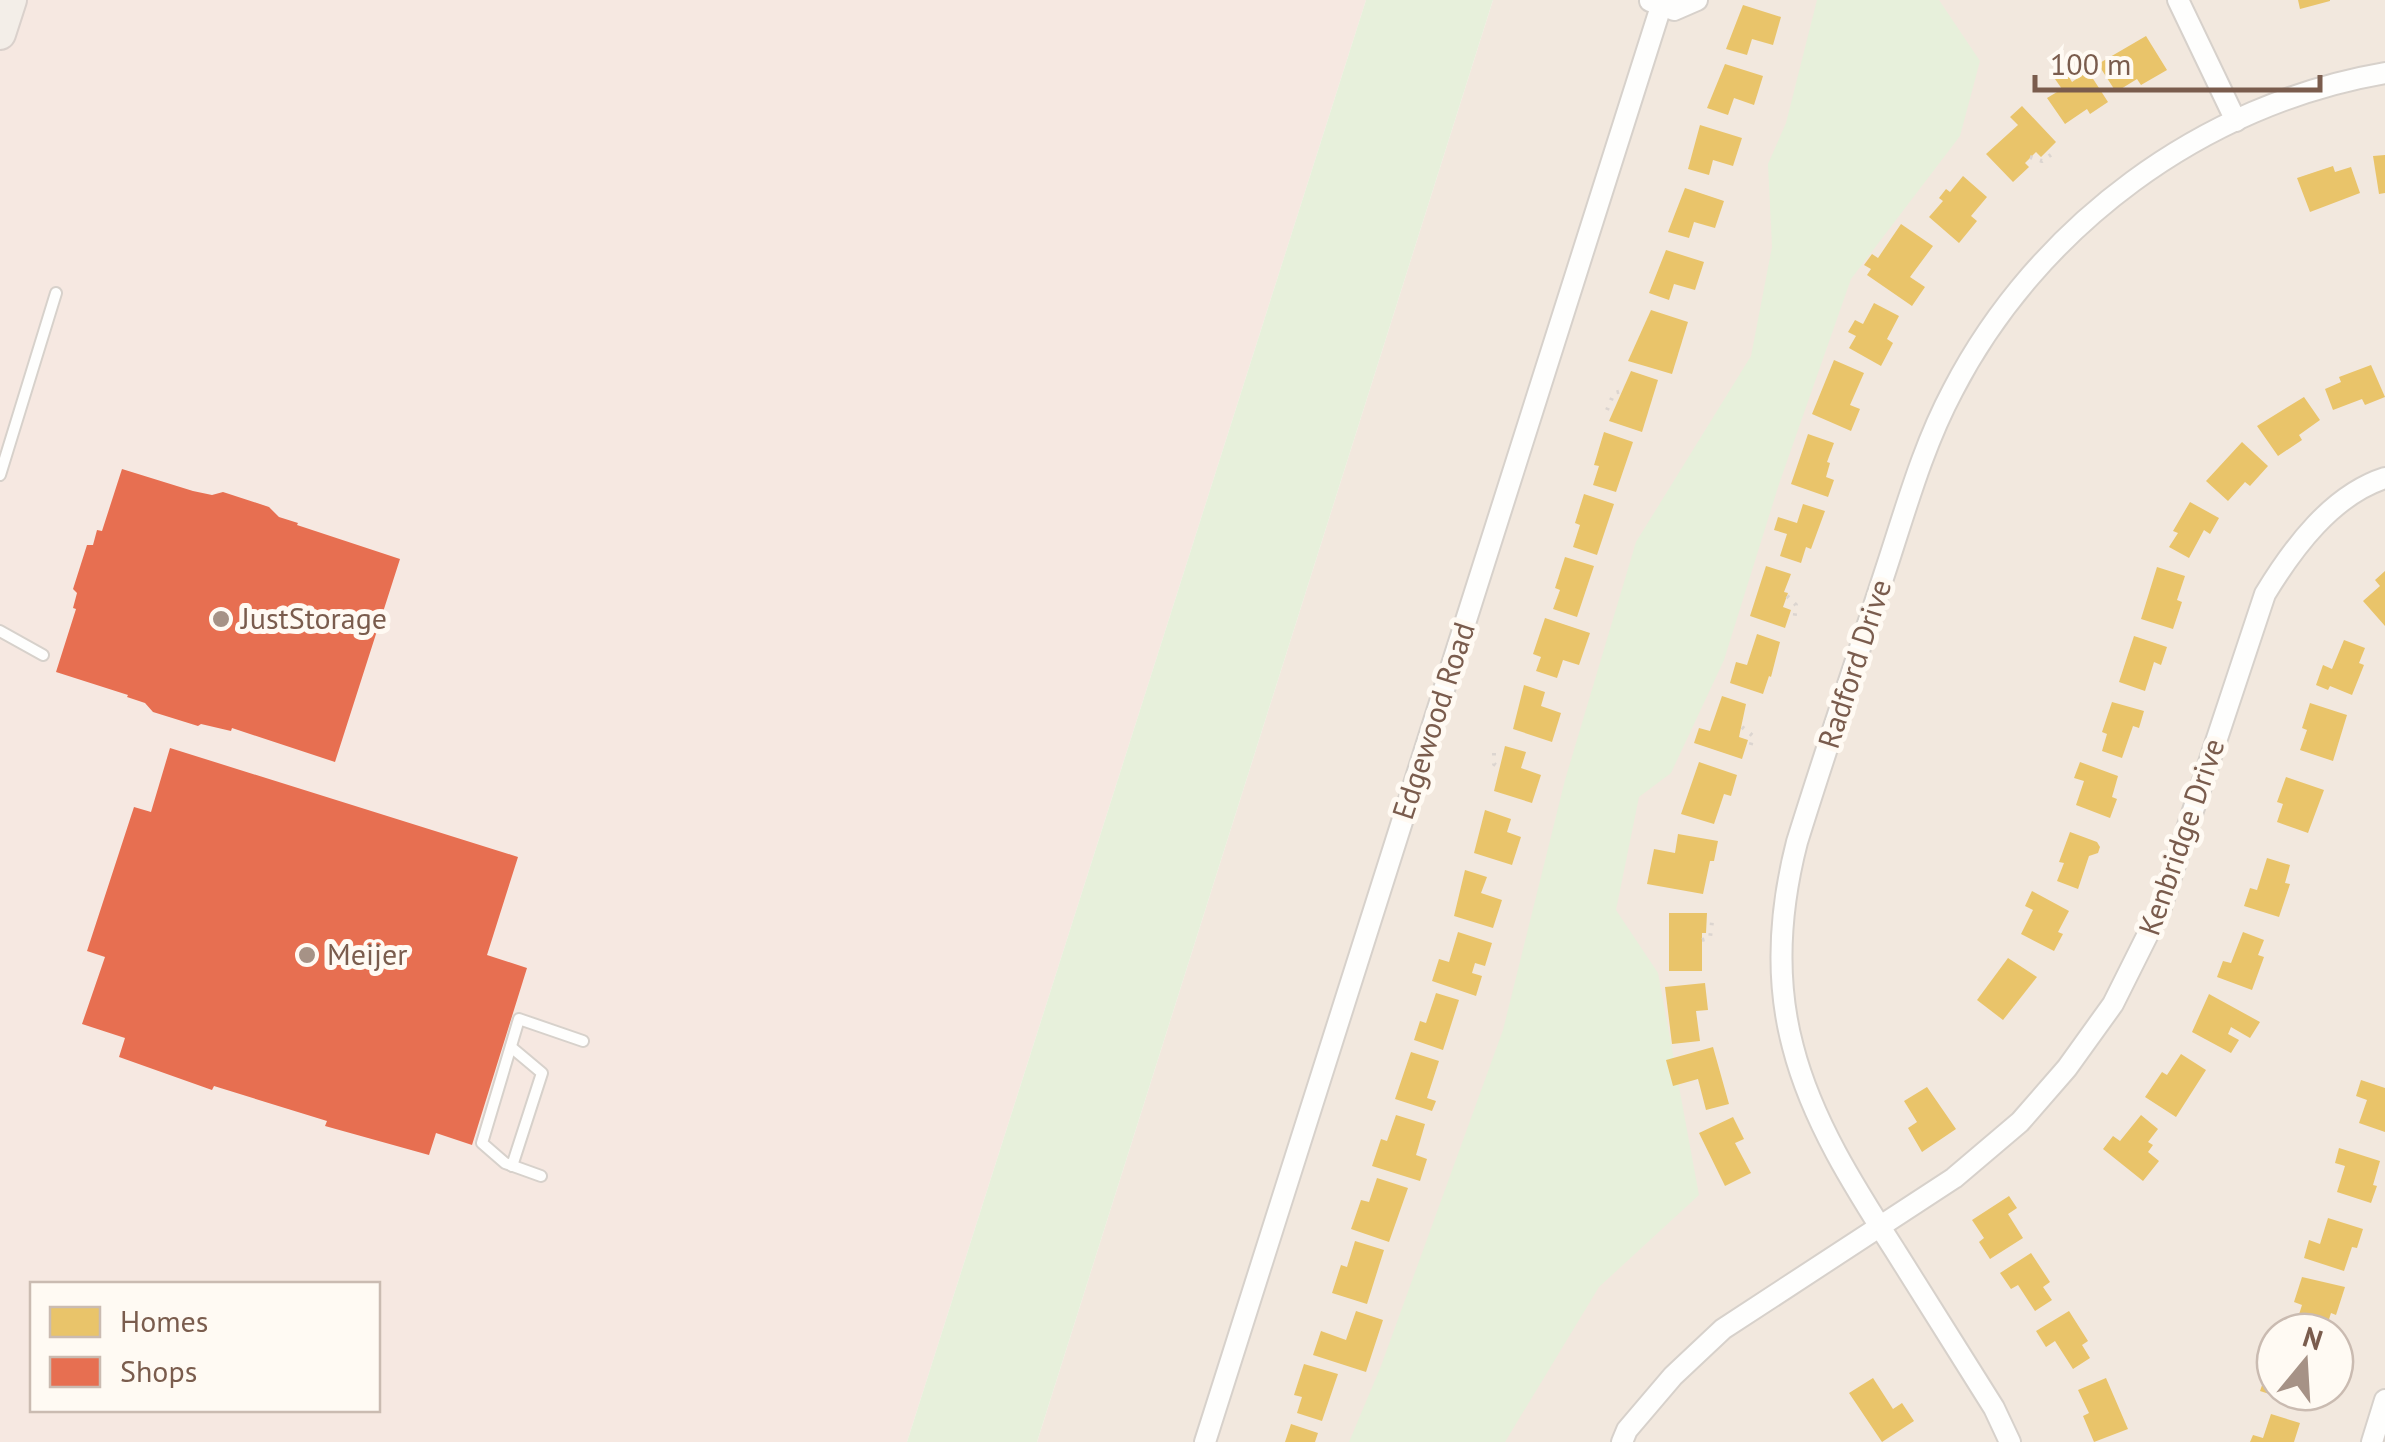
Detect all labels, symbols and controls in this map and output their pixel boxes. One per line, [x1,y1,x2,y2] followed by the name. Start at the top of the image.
[2035,30,2320,92] scale bar
[2050,44,2131,83] text: 100 m
[1808,574,1899,753] street label: Radford Drive
[239,598,387,637] place label: JustStorage
[210,608,232,630] marker: JustStorage
[1382,617,1483,824] street label: Edgewood Road
[2129,733,2233,940] street label: Kenbridge Drive
[327,934,407,973] place label: Meijer
[296,944,318,966] marker: Meijer
[30,1282,380,1412] legend
[120,1301,208,1340] text: Homes
[2255,1312,2355,1412] north arrow
[2298,1317,2327,1358] text: N
[120,1351,197,1390] text: Shops

